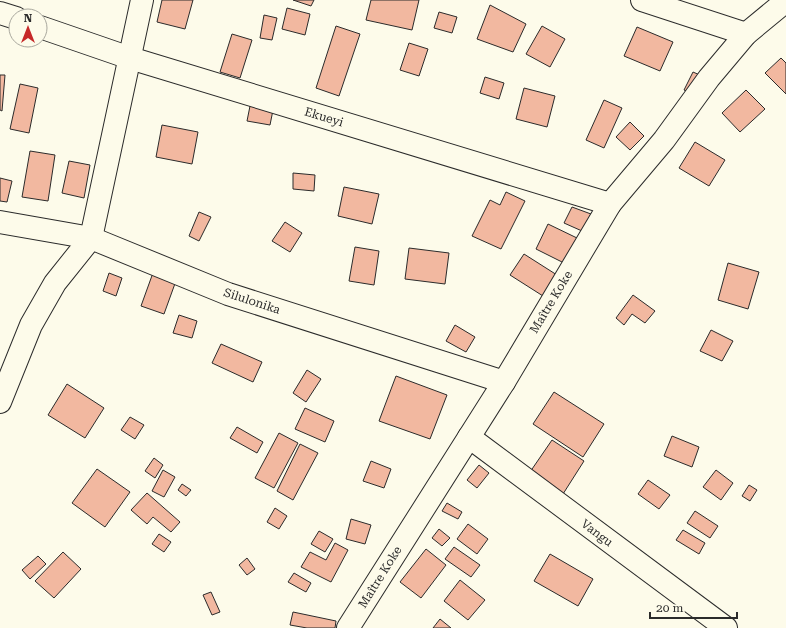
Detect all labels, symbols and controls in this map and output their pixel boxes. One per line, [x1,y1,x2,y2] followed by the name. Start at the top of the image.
[8,8,48,48] north arrow
[24,12,33,25] text: N
[303,104,345,130] street label: Ekueyi
[527,268,575,336] street label: Maître Koke
[222,285,283,317] street label: Silulonika
[578,517,616,550] street label: Vangu
[355,543,405,611] street label: Maître Koke
[650,594,737,620] scale bar
[656,601,683,615] text: 20 m

